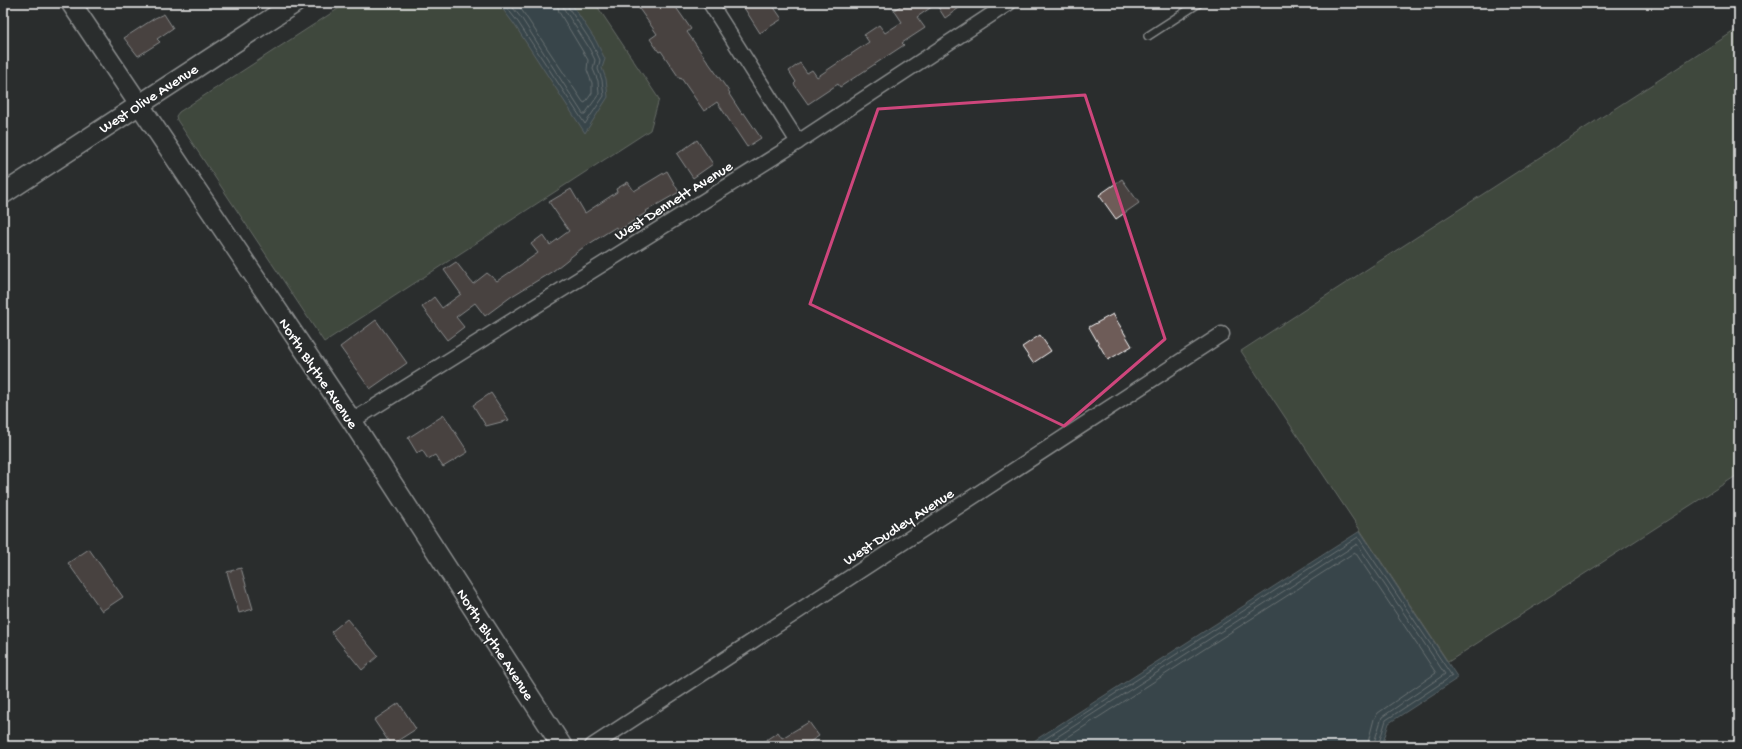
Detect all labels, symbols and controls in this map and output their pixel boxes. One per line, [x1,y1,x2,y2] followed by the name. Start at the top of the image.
[96,61,202,138] street label: West Olive Avenue
[612,158,737,245] street label: West Dennett Avenue
[274,315,361,433] street label: North Blythe Avenue
[840,485,958,570] street label: West Dudley Avenue
[451,586,537,705] street label: North Blythe Avenue

